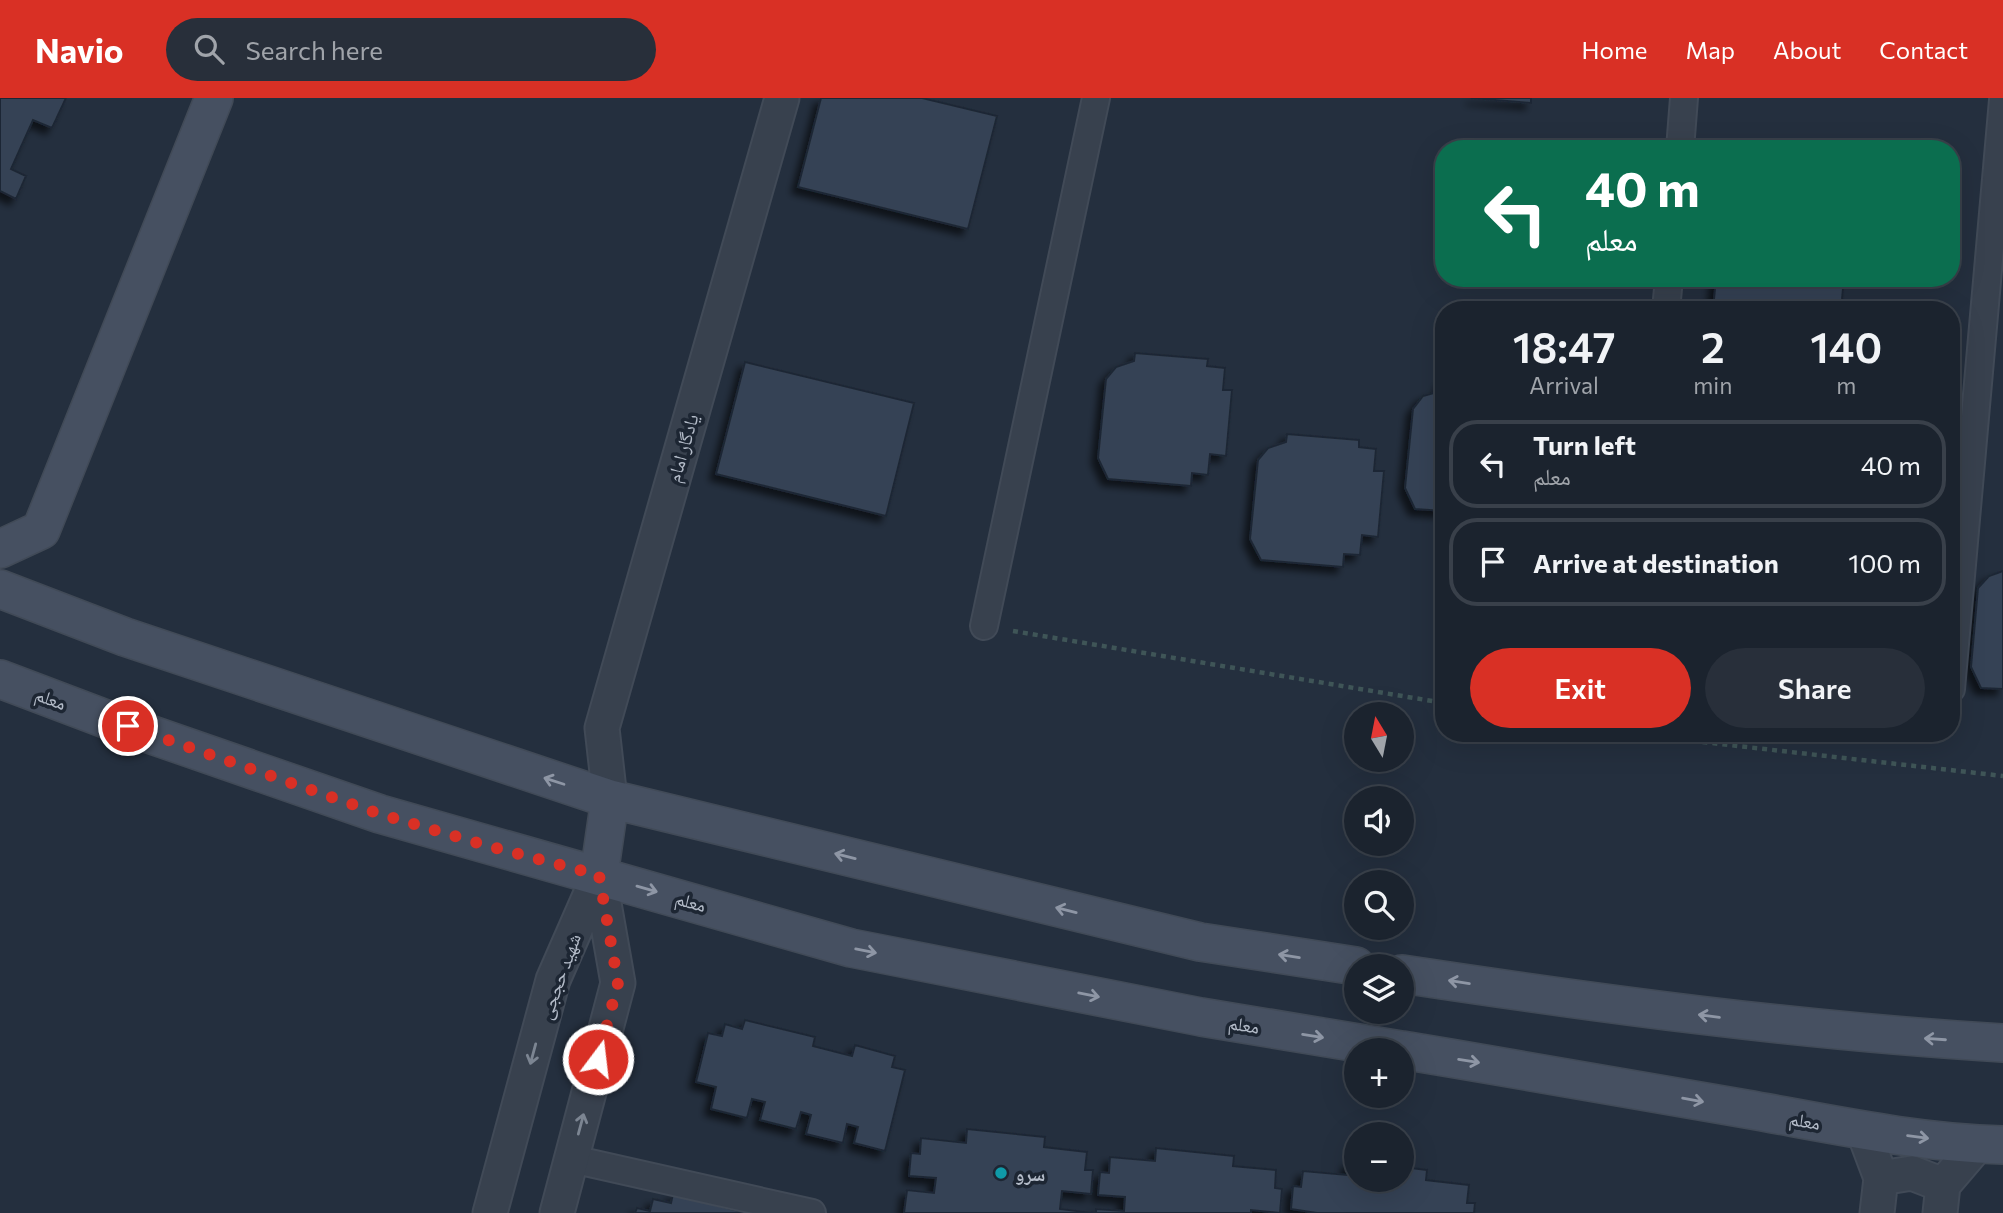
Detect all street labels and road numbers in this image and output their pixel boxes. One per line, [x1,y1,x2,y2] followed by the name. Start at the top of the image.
[661,411,706,486] street label: یادگار امام
[32,682,70,716] street label: معلم
[672,886,709,918] street label: معلم
[533,930,586,1022] street label: شهید حججی
[1226,1010,1261,1040] street label: معلم
[1787,1106,1822,1136] street label: معلم

